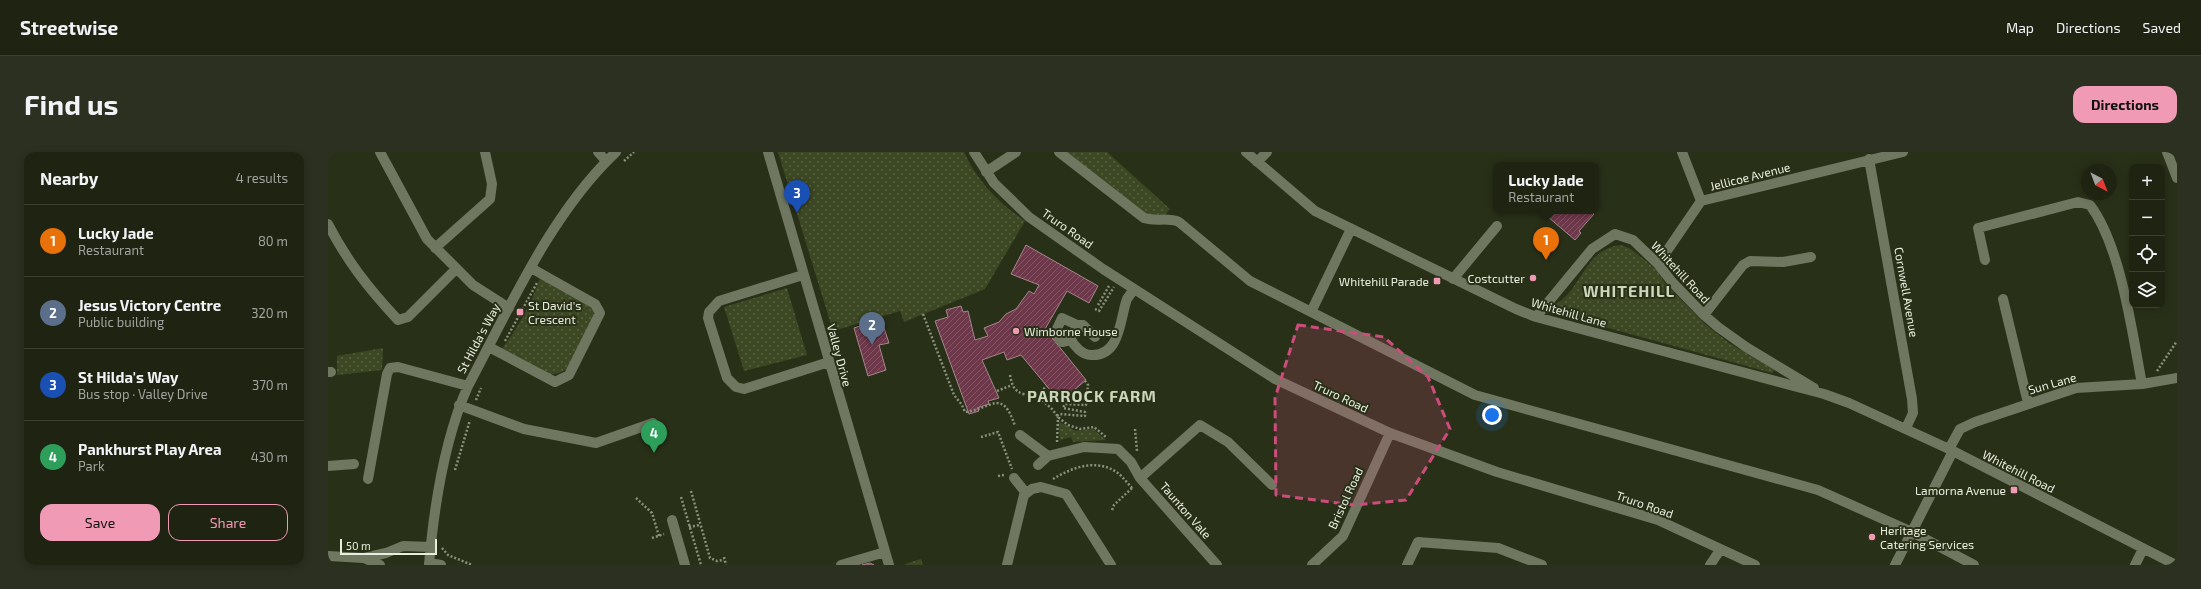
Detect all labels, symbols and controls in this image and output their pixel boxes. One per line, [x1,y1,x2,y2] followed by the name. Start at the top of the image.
[20,16,118,39] text: Streetwise
[2006,19,2034,36] text: Map
[2056,19,2121,36] text: Directions
[2143,19,2181,36] text: Saved
[2073,86,2177,123] button: Directions
[24,87,118,121] text: Find us
[1708,159,1792,193] street label: Jellicoe Avenue
[1493,162,1599,214] popup
[2081,164,2117,200] north arrow
[2129,164,2165,308] map controls
[2129,164,2165,200] button: +
[40,168,98,188] text: Nearby
[236,170,288,186] text: 4 results
[1508,171,1584,189] text: Lucky Jade
[784,180,810,213] pin: 3
[1508,189,1574,205] text: Restaurant
[2129,200,2165,236] button: −
[1040,205,1096,251] street label: Truro Road
[78,224,154,242] text: Lucky Jade
[1533,227,1559,260] pin: 1
[50,233,56,249] text: 1
[258,233,288,249] text: 80 m
[2129,236,2165,272] button: locate
[1649,238,1713,306] street label: Whitehill Road
[78,242,144,258] text: Restaurant
[1892,246,1922,338] street label: Cornwell Avenue
[1468,271,1525,285] place label: Costcutter
[2129,272,2165,308] button: layers
[1528,273,1538,283] marker: Costcutter
[1339,274,1429,288] place label: Whitehill Parade
[1432,276,1442,286] marker: Whitehill Parade
[1583,281,1675,300] district label: WHITEHILL
[1530,295,1608,329] street label: Whitehill Lane
[78,296,221,314] text: Jesus Victory Centre
[528,298,581,326] place label: St David's Crescent
[454,300,503,375] street label: St Hilda's Way
[49,305,57,321] text: 2
[251,305,288,321] text: 320 m
[515,307,525,317] marker: St David's Crescent
[859,312,885,345] pin: 2
[78,314,164,330] text: Public building
[825,322,855,388] street label: Valley Drive
[1024,324,1118,338] place label: Wimborne House
[1011,326,1021,336] marker: Wimborne House
[78,368,179,386] text: St Hilda's Way
[2026,369,2078,397] street label: Sun Lane
[49,377,57,393] text: 3
[252,377,288,393] text: 370 m
[1311,377,1371,415] street label: Truro Road
[78,386,208,402] text: Bus stop · Valley Drive
[1027,386,1157,405] district label: PARROCK FARM
[1482,405,1502,425] your location
[641,420,667,453] pin: 4
[78,440,222,458] text: Pankhurst Play Area
[1980,447,2058,495] street label: Whitehill Road
[49,449,57,465] text: 4
[251,449,288,465] text: 430 m
[78,458,105,474] text: Park
[1325,465,1365,531] street label: Bristol Road
[1158,479,1214,541] street label: Taunton Vale
[1915,483,2006,497] place label: Lamorna Avenue
[2009,485,2019,495] marker: Lamorna Avenue
[1615,488,1675,520] street label: Truro Road
[40,504,160,541] button: Save
[168,504,288,541] button: Share
[1880,523,1974,551] place label: Heritage Catering Services
[1867,532,1877,542] marker: Heritage Catering Services
[340,537,437,556] scale bar
[346,539,371,552] text: 50 m

